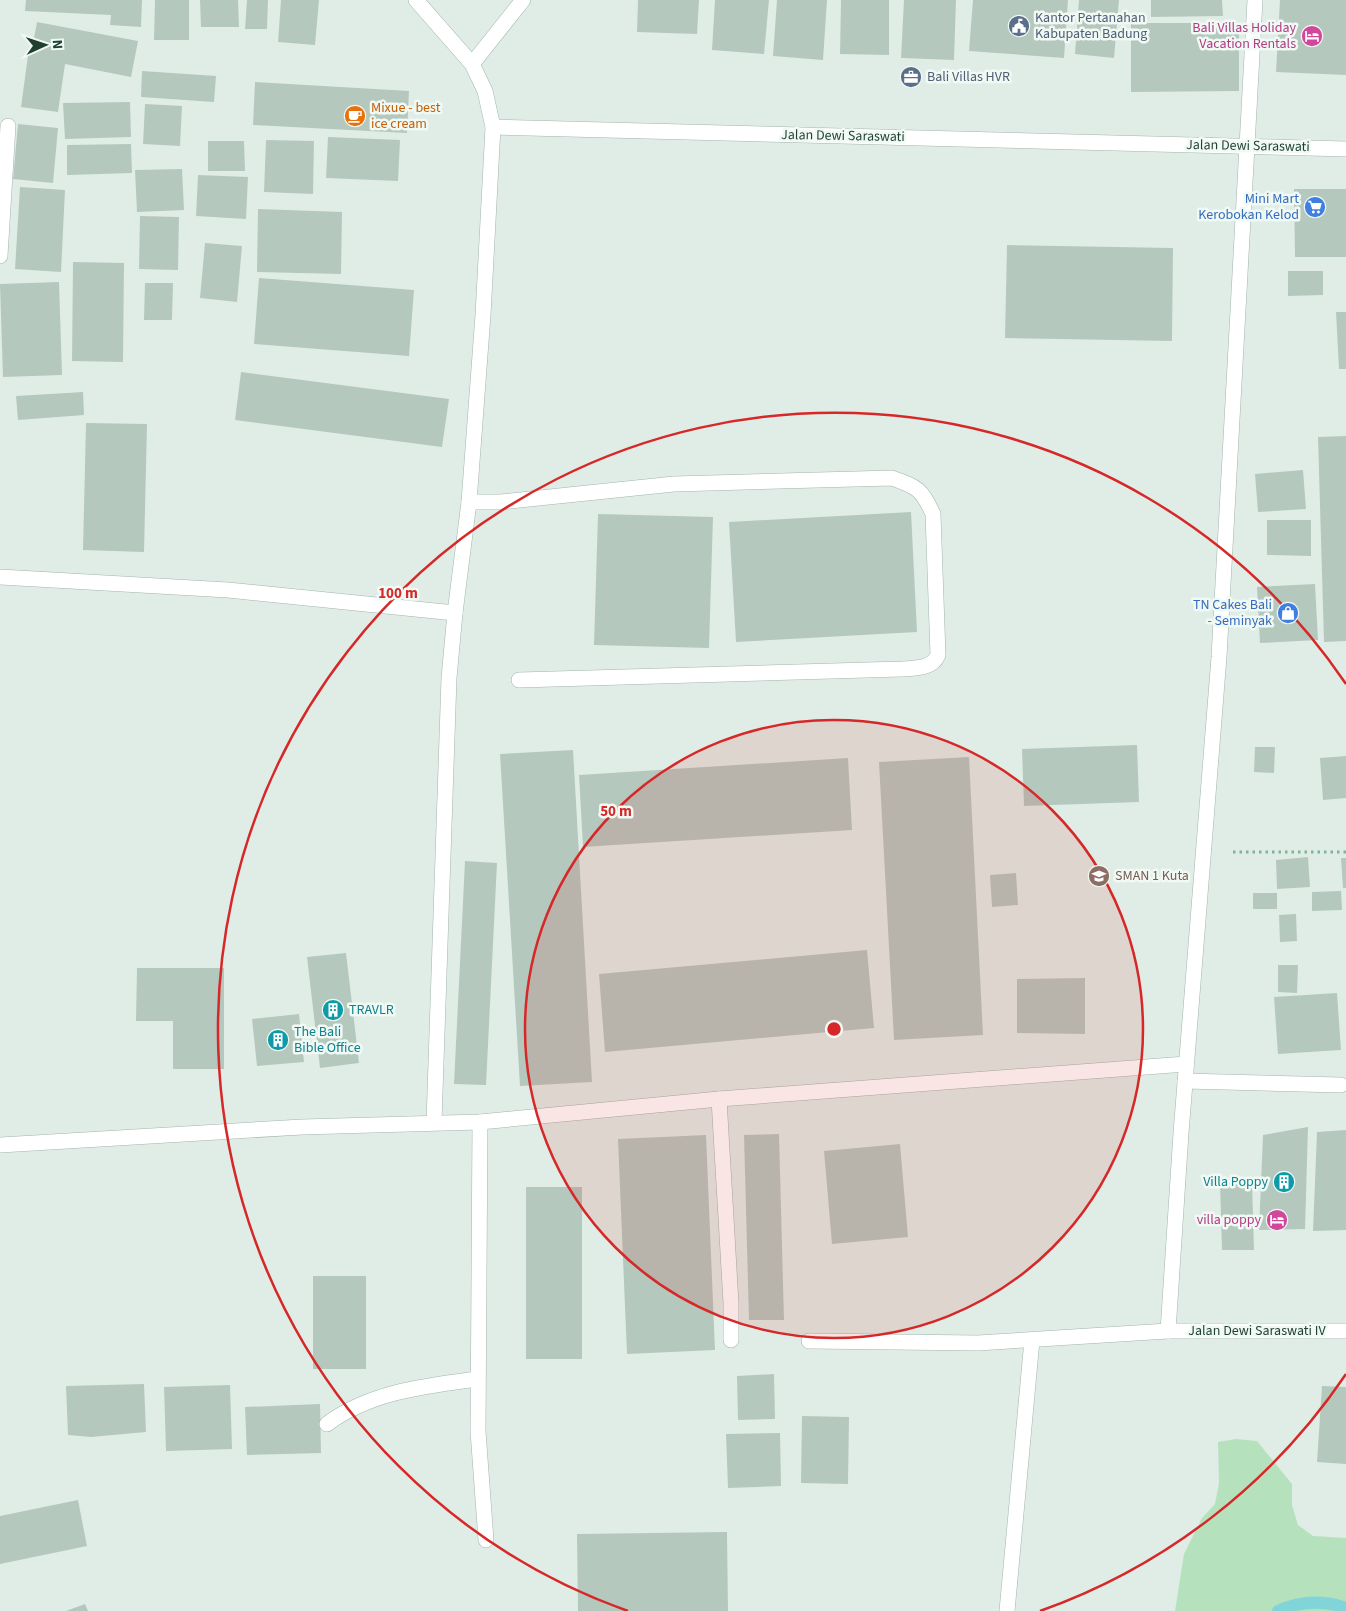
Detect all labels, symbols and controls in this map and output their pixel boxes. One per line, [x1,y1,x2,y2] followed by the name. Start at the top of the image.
[1035,8,1147,44] place label: Kantor Pertanahan Kabupaten Badung
[1007,14,1031,38] public building icon: Kantor Pertanahan Kabupaten Badung
[1192,18,1296,54] place label: Bali Villas Holiday Vacation Rentals
[20,20,70,70] north arrow
[1300,24,1324,48] hotel icon: Bali Villas Holiday Vacation Rentals
[47,39,67,50] text: N
[899,65,923,89] office icon: Bali Villas HVR
[927,67,1010,87] place label: Bali Villas HVR
[371,98,441,134] place label: Mixue - best ice cream
[343,104,367,128] cafe icon: Mixue - best ice cream
[781,125,905,147] street label: Jalan Dewi Saraswati
[1186,135,1310,157] street label: Jalan Dewi Saraswati
[1198,189,1299,225] place label: Mini Mart Kerobokan Kelod
[1303,195,1327,219] supermarket icon: Mini Mart Kerobokan Kelod
[378,583,418,604] text: 100 m
[1193,595,1272,631] place label: TN Cakes Bali - Seminyak
[1276,601,1300,625] shop icon: TN Cakes Bali - Seminyak
[600,801,632,822] text: 50 m
[1087,864,1111,888] school or university icon: SMAN 1 Kuta
[1115,866,1189,886] place label: SMAN 1 Kuta
[321,998,345,1022] building icon: TRAVLR
[349,1000,394,1020] place label: TRAVLR
[825,1020,843,1038] centre of rings
[294,1022,361,1058] place label: The Bali Bible Office
[266,1028,290,1052] building icon: The Bali Bible Office
[1272,1170,1296,1194] building icon: Villa Poppy
[1203,1172,1268,1192] place label: Villa Poppy
[1265,1208,1289,1232] hotel icon: villa poppy
[1197,1210,1261,1230] place label: villa poppy
[1188,1321,1326,1341] street label: Jalan Dewi Saraswati IV

